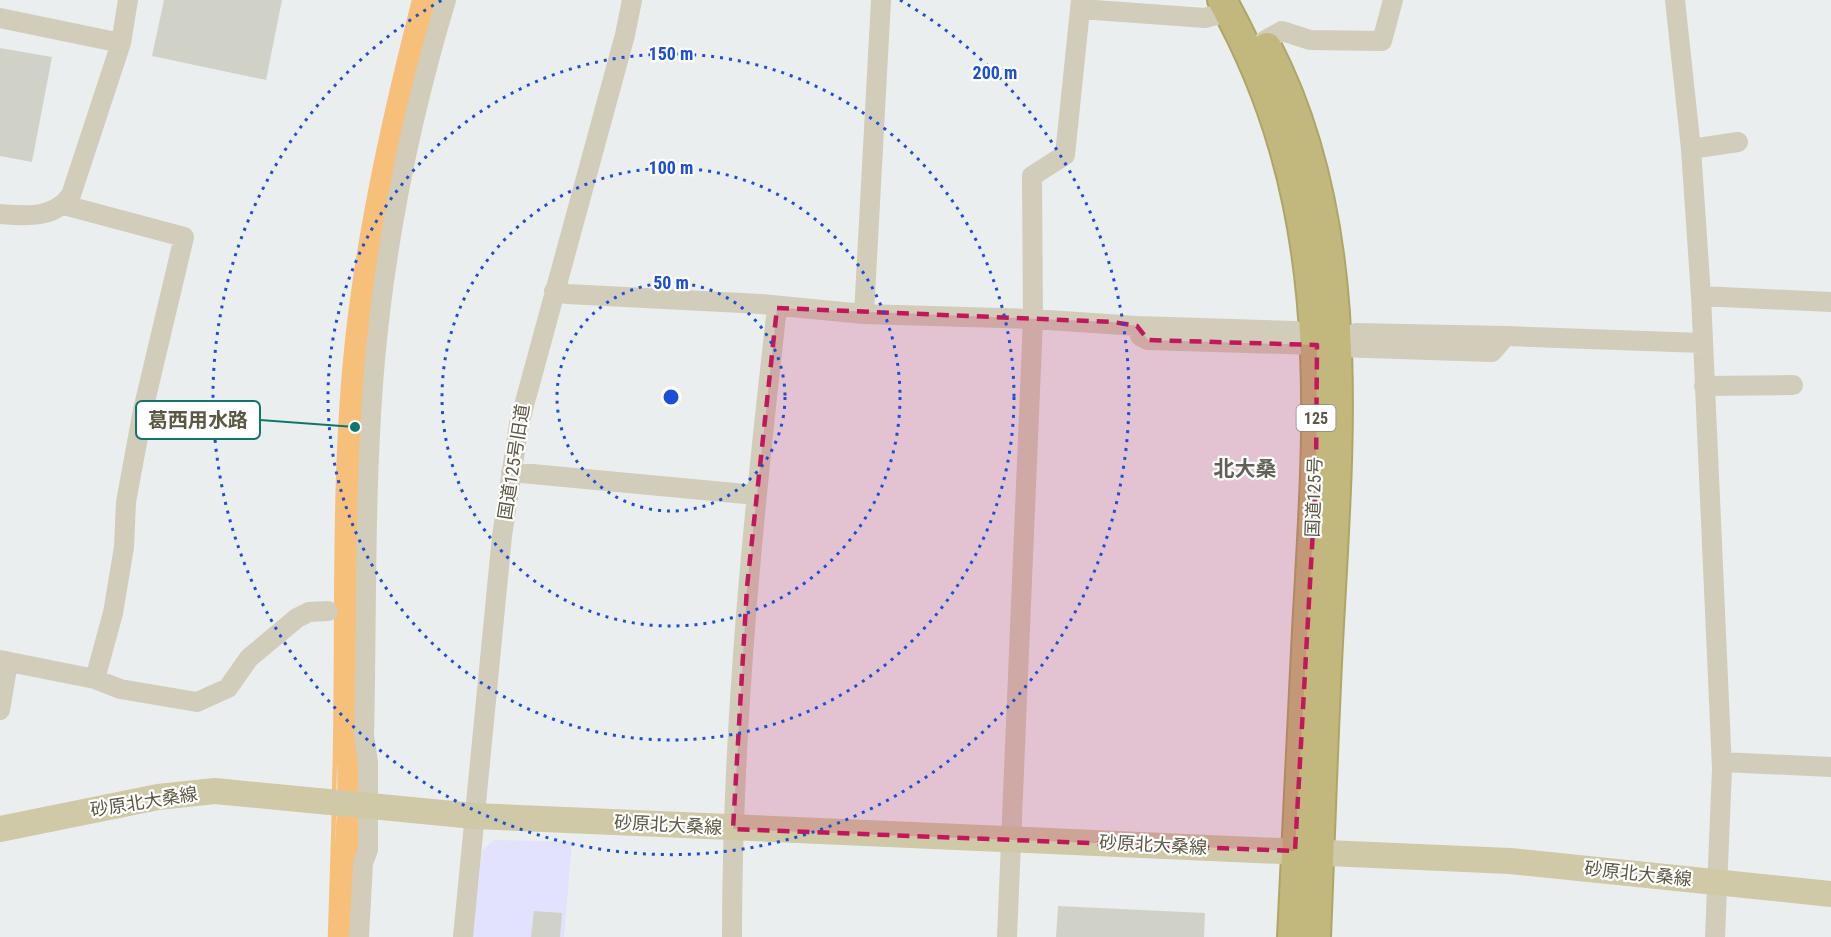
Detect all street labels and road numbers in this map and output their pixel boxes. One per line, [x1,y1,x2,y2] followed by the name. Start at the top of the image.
[494,403,533,521] street label: 国道125号旧道
[1296,405,1336,431] road number: 125
[1302,456,1325,538] street label: 国道125号
[89,783,199,820] street label: 砂原北大桑線
[614,811,723,838] street label: 砂原北大桑線
[1099,831,1208,858] street label: 砂原北大桑線
[1583,857,1693,890] street label: 砂原北大桑線

